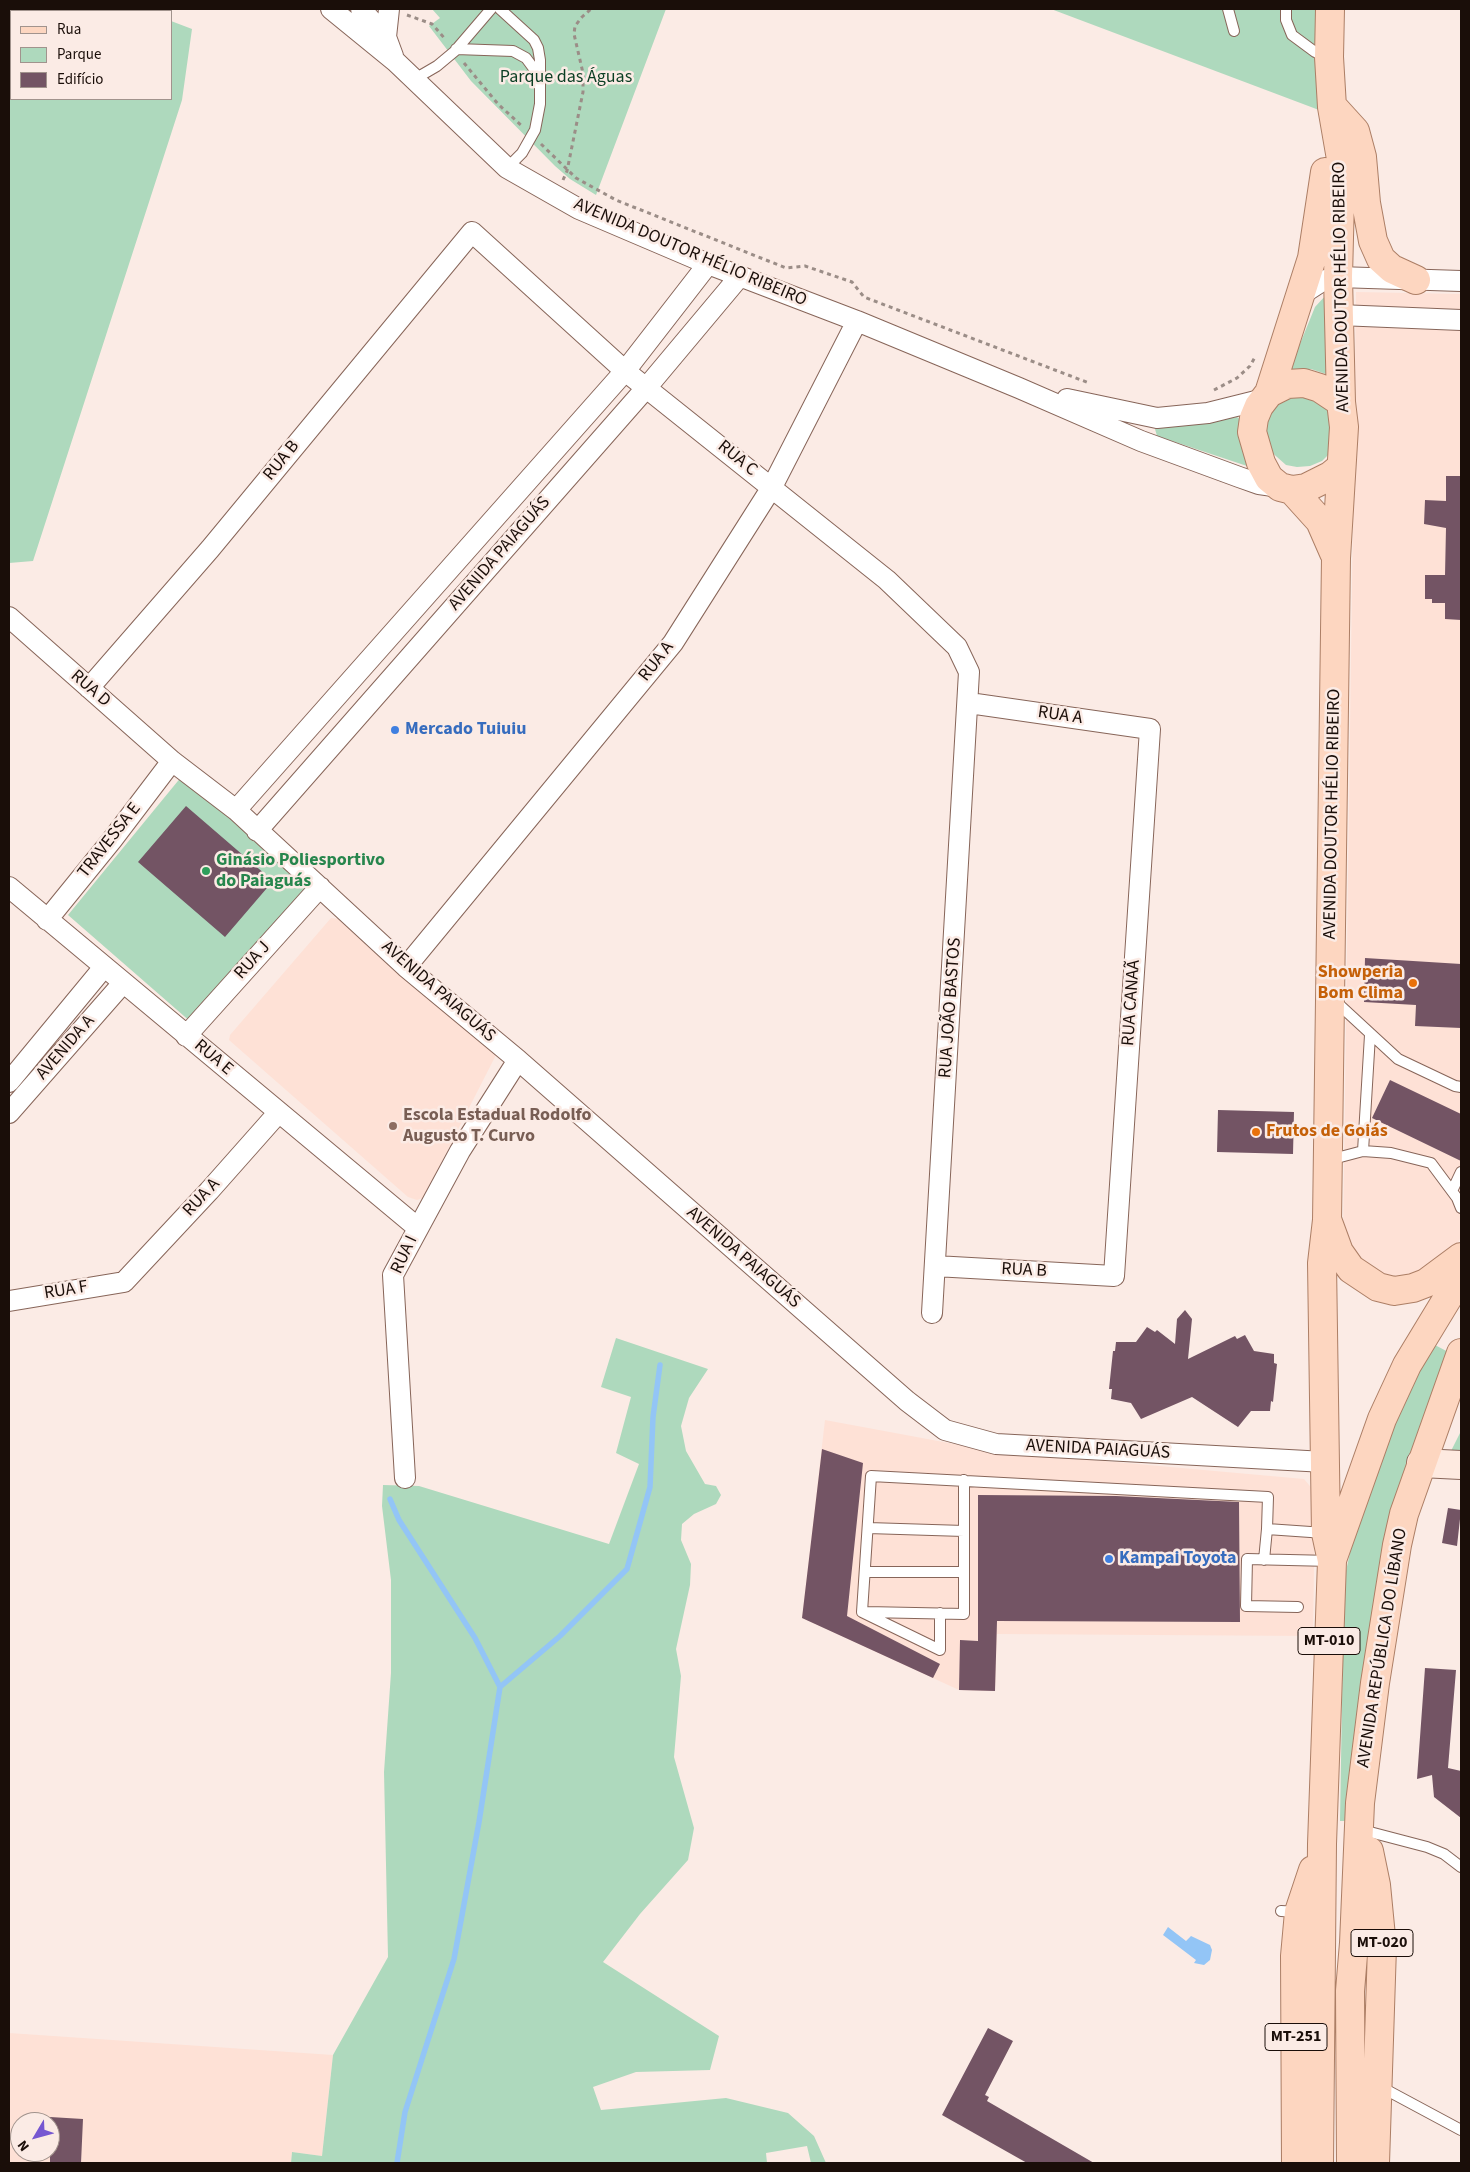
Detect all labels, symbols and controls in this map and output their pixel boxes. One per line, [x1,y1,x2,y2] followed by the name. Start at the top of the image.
[10,10,172,100] legend
[57,19,81,40] text: Rua
[57,44,101,65] text: Parque
[500,67,632,89] park label: Parque das Águas
[57,69,104,90] text: Edifício
[1329,161,1355,413] street label: AVENIDA DOUTOR HÉLIO RIBEIRO
[570,194,810,312] street label: AVENIDA DOUTOR HÉLIO RIBEIRO
[713,436,761,482] street label: RUA C
[259,437,305,485] street label: RUA B
[445,492,555,616] street label: AVENIDA PAIAGUÁS
[635,638,679,686] street label: RUA A
[66,666,114,712] street label: RUA D
[1320,688,1346,940] street label: AVENIDA DOUTOR HÉLIO RIBEIRO
[1036,702,1084,730] street label: RUA A
[405,719,527,741] place label: Mercado Tuiuiu
[389,724,401,736] marker: Mercado Tuiuiu
[74,799,146,883] street label: TRAVESSA E
[216,850,385,892] place label: Ginásio Poliesportivo do Paiaguás
[200,865,212,877] marker: Ginásio Poliesportivo do Paiaguás
[376,937,500,1047] street label: AVENIDA PAIAGUÁS
[935,937,967,1079] street label: RUA JOÃO BASTOS
[230,938,276,984] street label: RUA J
[1118,959,1146,1047] street label: RUA CANAÃ
[1318,962,1403,1004] place label: Showperia Bom Clima
[1407,977,1419,989] marker: Showperia Bom Clima
[32,1011,100,1085] street label: AVENIDA A
[189,1035,237,1081] street label: RUA E
[403,1105,591,1148] place label: Escola Estadual Rodolfo Augusto T. Curvo
[387,1120,399,1132] marker: Escola Estadual Rodolfo Augusto T. Curvo
[1266,1121,1388,1143] place label: Frutos de Goiás
[1250,1126,1262,1138] marker: Frutos de Goiás
[179,1174,225,1222] street label: RUA A
[681,1203,805,1313] street label: AVENIDA PAIAGUÁS
[387,1232,423,1278] street label: RUA I
[1001,1259,1047,1283] street label: RUA B
[43,1277,89,1305] street label: RUA F
[1025,1435,1171,1465] street label: AVENIDA PAIAGUÁS
[1353,1527,1413,1769] street label: AVENIDA REPÚBLICA DO LÍBANO
[1119,1548,1236,1570] place label: Kampai Toyota
[1103,1553,1115,1565] marker: Kampai Toyota
[1298,1628,1360,1654] road number: MT-010
[1351,1930,1413,1956] road number: MT-020
[1265,2024,1327,2050] road number: MT-251
[10,2112,60,2162] north arrow
[13,2136,35,2155] text: N

